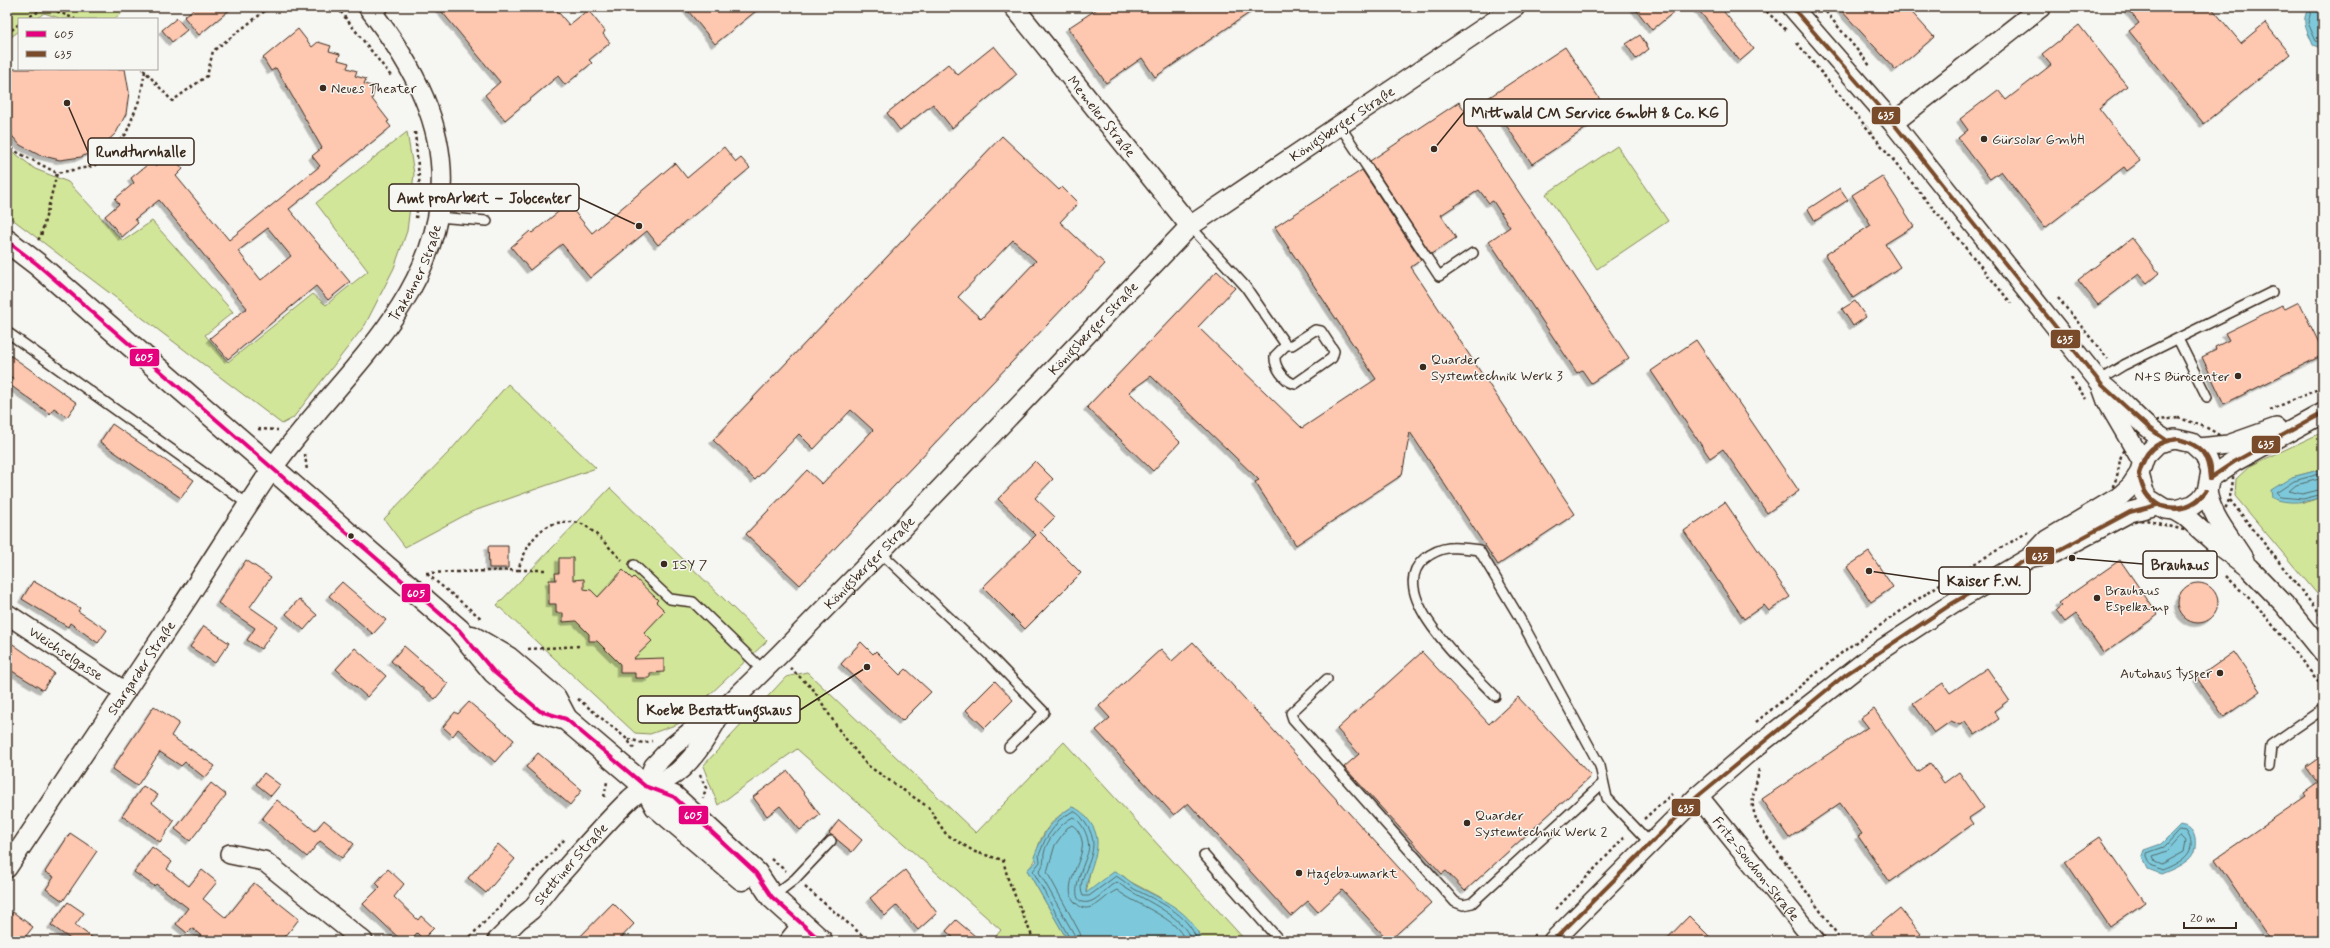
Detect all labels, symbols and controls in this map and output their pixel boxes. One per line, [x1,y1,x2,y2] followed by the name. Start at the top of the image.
[18,18,158,70] legend
[54,27,74,43] text: 605
[54,47,72,63] text: 635
[1063,72,1139,161] street label: Memeler Straße
[331,80,417,98] place label: Neues Theater
[318,83,328,93] marker: Neues Theater
[1287,83,1398,166] street label: Königsberger Straße
[1464,99,1727,126] callout: Mittwald CM Service GmbH & Co. KG
[1471,104,1719,124] text: Mittwald CM Service GmbH & Co. KG
[1871,106,1901,125] line badge: 635
[1878,109,1894,123] text: 635
[1992,131,2085,149] place label: Gürsolar GmbH
[1979,134,1989,144] marker: Gürsolar GmbH
[88,138,194,165] callout: Rundturnhalle
[96,143,186,163] text: Rundturnhalle
[389,184,579,211] callout: Amt proArbeit – Jobcenter
[397,189,572,209] text: Amt proArbeit – Jobcenter
[385,223,446,326] street label: Trakehner Straße
[1045,278,1143,379] street label: Königsberger Straße
[2050,329,2081,349] line badge: 635
[2057,333,2073,347] text: 635
[129,348,160,367] line badge: 605
[135,351,153,365] text: 605
[1431,351,1563,385] place label: Quarder Systemtechnik Werk 3
[1418,362,1428,372] marker: Quarder Systemtechnik Werk 3
[2135,368,2230,386] place label: N+S Bürocenter
[2233,371,2243,381] marker: N+S Bürocenter
[2251,435,2281,454] line badge: 635
[2258,438,2274,452] text: 635
[821,513,919,614] street label: Königsberger Straße
[346,531,356,541] unlabelled marker
[2025,546,2055,565] line badge: 635
[2032,550,2048,564] text: 635
[2143,551,2217,578] callout: Brauhaus
[672,556,708,574] place label: ISY 7
[2151,556,2210,576] text: Brauhaus
[659,559,669,569] marker: ISY 7
[1939,567,2030,594] callout: Kaiser F.W.
[1947,572,2021,592] text: Kaiser F.W.
[2105,582,2169,616] place label: Brauhaus Espelkamp
[401,583,431,603] line badge: 605
[407,587,425,601] text: 605
[2092,593,2102,603] marker: Brauhaus Espelkamp
[104,617,180,719] street label: Stargarder Straße
[25,623,107,685] street label: Weichselgasse
[2120,665,2212,683] place label: Autohaus Tysper
[2215,668,2225,678] marker: Autohaus Tysper
[638,696,800,723] callout: Koebe Bestattungshaus
[646,701,792,723] text: Koebe Bestattungshaus
[1671,798,1701,817] line badge: 635
[1678,802,1694,816] text: 635
[678,805,709,825] line badge: 605
[1475,807,1607,841] place label: Quarder Systemtechnik Werk 2
[684,809,702,823] text: 605
[1708,813,1803,925] street label: Fritz-Souchon-Straße
[1462,818,1472,828] marker: Quarder Systemtechnik Werk 2
[530,819,612,909] street label: Stettiner Straße
[1307,865,1398,885] place label: Hagebaumarkt
[1294,868,1304,878] marker: Hagebaumarkt
[2184,904,2236,930] scale bar
[2190,911,2216,927] text: 20 m

